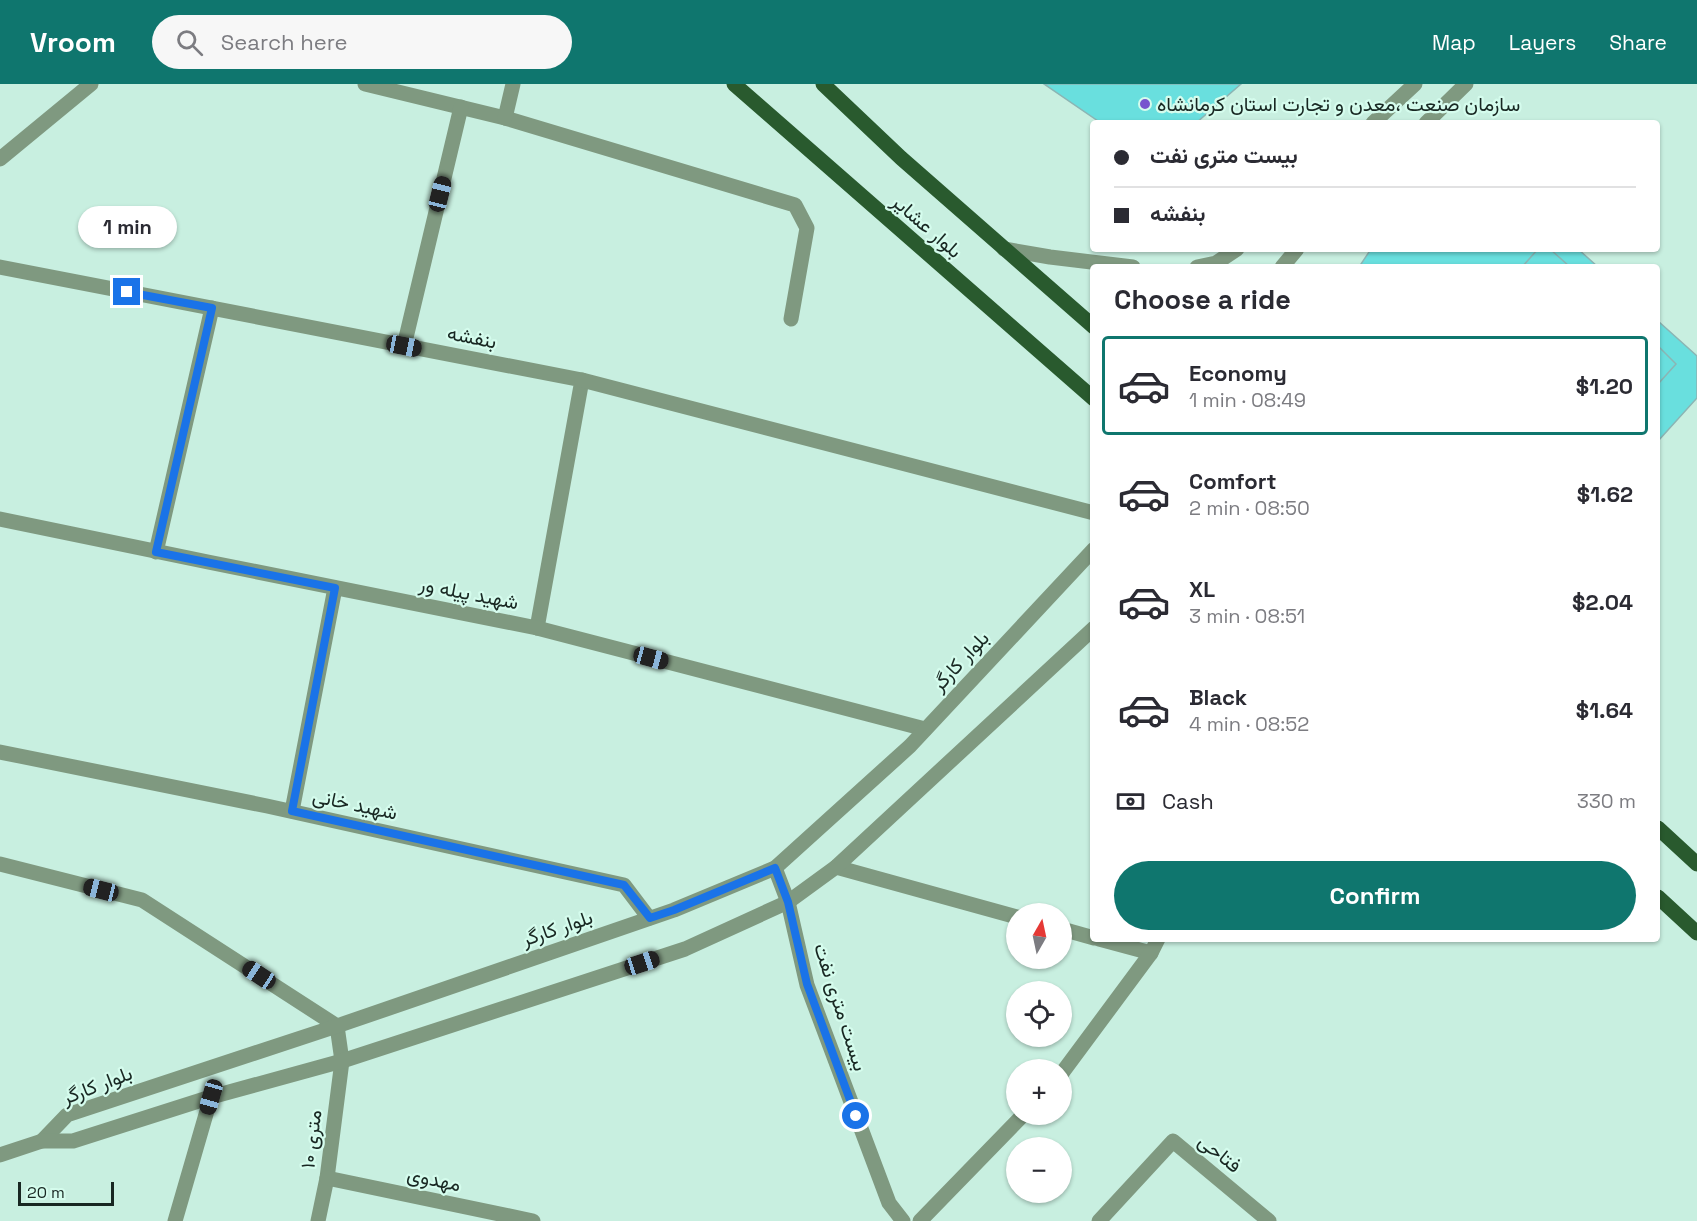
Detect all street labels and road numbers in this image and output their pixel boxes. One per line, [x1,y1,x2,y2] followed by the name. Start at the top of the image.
[886,188,968,264] street label: بلوار عشایر
[445,319,499,355] street label: بنفشه
[416,570,521,616] street label: شهید پیله ور
[925,625,995,697] street label: بلوار کارگر
[310,782,400,826] street label: شهید خانی
[517,904,596,953] street label: بلوار کارگر
[808,940,874,1074] street label: بیست متری نفت
[57,1060,136,1111] street label: بلوار کارگر
[294,1108,328,1170] street label: ۱۰ متری
[1193,1128,1247,1178] street label: فتاحی
[405,1161,463,1197] street label: مهدوی

